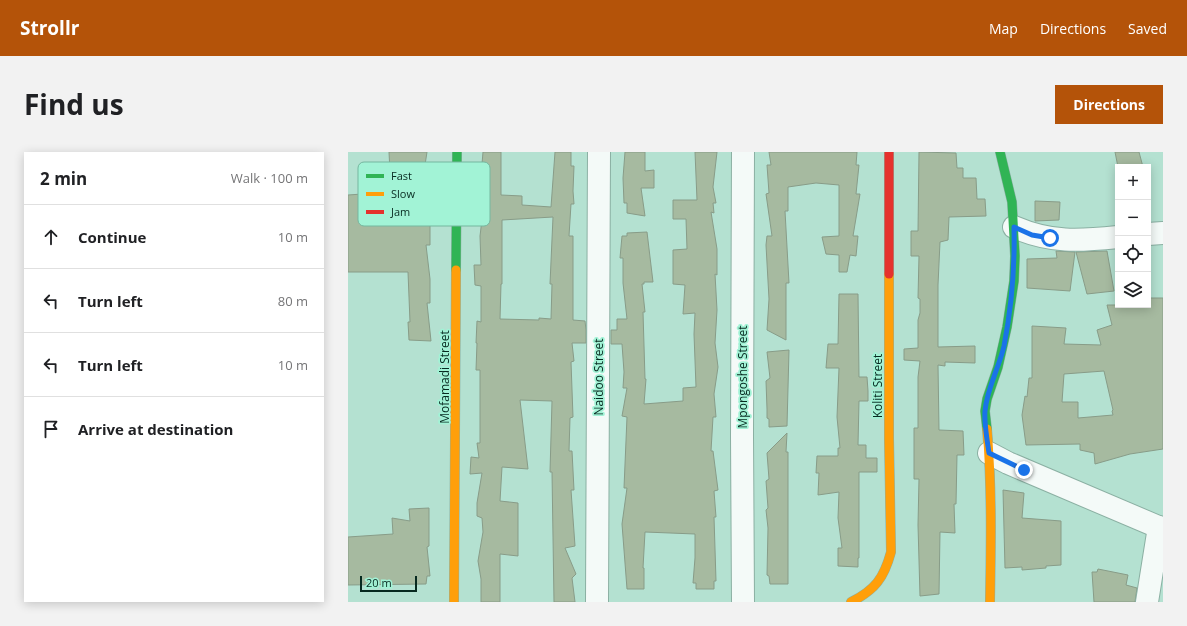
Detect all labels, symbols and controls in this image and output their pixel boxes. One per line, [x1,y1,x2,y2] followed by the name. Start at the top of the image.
[20,15,79,41] text: Strollr
[989,19,1018,38] text: Map
[1040,19,1106,38] text: Directions
[1128,19,1167,38] text: Saved
[24,85,124,123] text: Find us
[1055,85,1163,124] button: Directions
[358,162,490,226] legend
[1115,164,1151,308] map controls
[1115,164,1151,200] button: +
[40,167,87,190] text: 2 min
[391,168,412,183] text: Fast
[231,169,308,187] text: Walk · 100 m
[391,186,415,201] text: Slow
[1115,200,1151,236] button: −
[390,204,410,219] text: Jam
[40,226,62,248] icon: ahead
[78,227,146,247] text: Continue
[278,228,308,246] text: 10 m
[1041,229,1059,247] route start
[1115,236,1151,272] button: locate
[1115,272,1151,308] button: layers
[40,290,62,312] icon: left
[78,291,143,311] text: Turn left
[278,292,308,310] text: 80 m
[734,326,751,428] street label: Mpongoshe Street
[436,330,453,424] street label: Mofamadi Street
[590,338,607,416] street label: Naidoo Street
[40,354,62,376] icon: left
[869,354,886,418] street label: Koliti Street
[78,355,143,375] text: Turn left
[278,356,308,374] text: 10 m
[40,418,62,440] icon: arrive
[78,419,233,439] text: Arrive at destination
[1015,461,1033,479] route end
[360,574,417,593] scale bar
[366,575,392,590] text: 20 m

